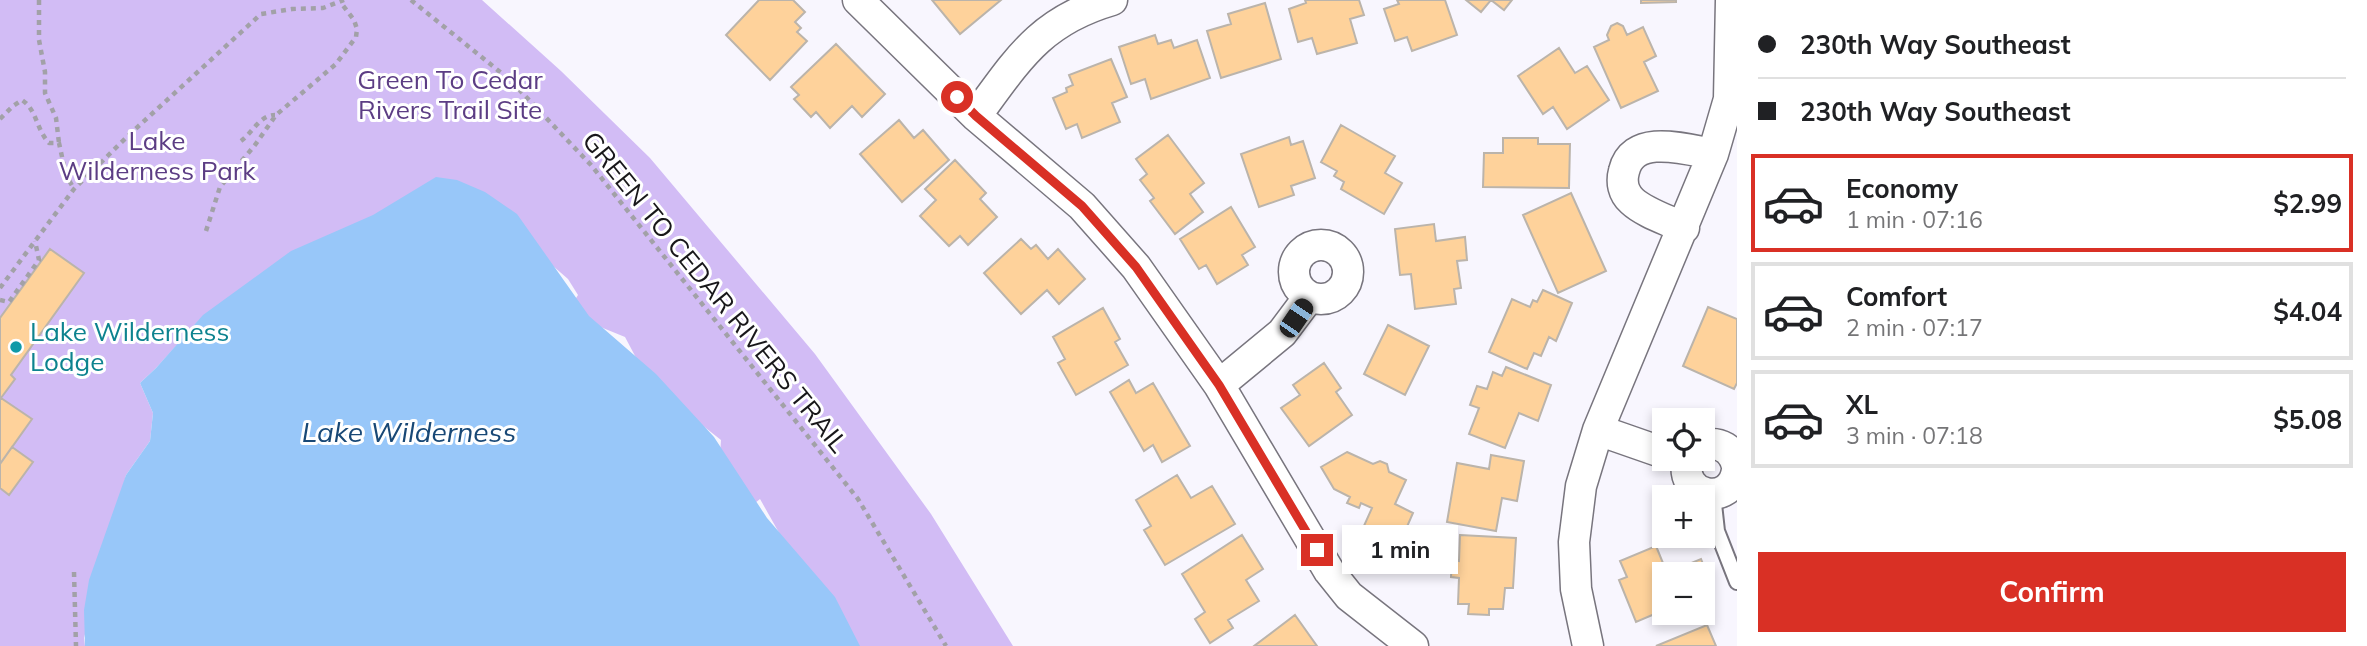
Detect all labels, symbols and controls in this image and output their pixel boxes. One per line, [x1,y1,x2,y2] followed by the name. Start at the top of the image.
[1800,28,2071,61] text: 230th Way Southeast
[357,63,543,126] park label: Green To Cedar Rivers Trail Site
[941,81,973,113] route start
[1800,95,2071,128] text: 230th Way Southeast
[58,124,256,187] park label: Lake Wilderness Park
[576,124,855,459] street label: GREEN TO CEDAR RIVERS TRAIL
[1762,172,1825,235] icon: car
[1846,172,1958,205] text: Economy
[2273,187,2342,220] text: $2.99
[1846,205,1983,234] text: 1 min · 07:16
[1762,280,1825,343] icon: car
[1846,280,1947,313] text: Comfort
[1276,295,1317,341] car
[2273,295,2342,328] text: $4.04
[1846,313,1983,342] text: 2 min · 07:17
[30,315,229,378] place label: Lake Wilderness Lodge
[8,339,24,355] marker: Lake Wilderness Lodge
[1762,388,1825,451] icon: car
[1846,388,1878,421] text: XL
[2273,403,2342,436] text: $5.08
[1652,408,1715,625] map controls
[1652,408,1715,471] button: locate
[302,414,516,449] water label: Lake Wilderness
[1846,421,1983,450] text: 3 min · 07:18
[1652,485,1715,548] button: +
[1342,526,1457,574] callout: 1 min
[1301,534,1333,566] route end
[1370,535,1430,564] text: 1 min
[1758,552,2346,632] button: Confirm
[1652,562,1715,625] button: −

